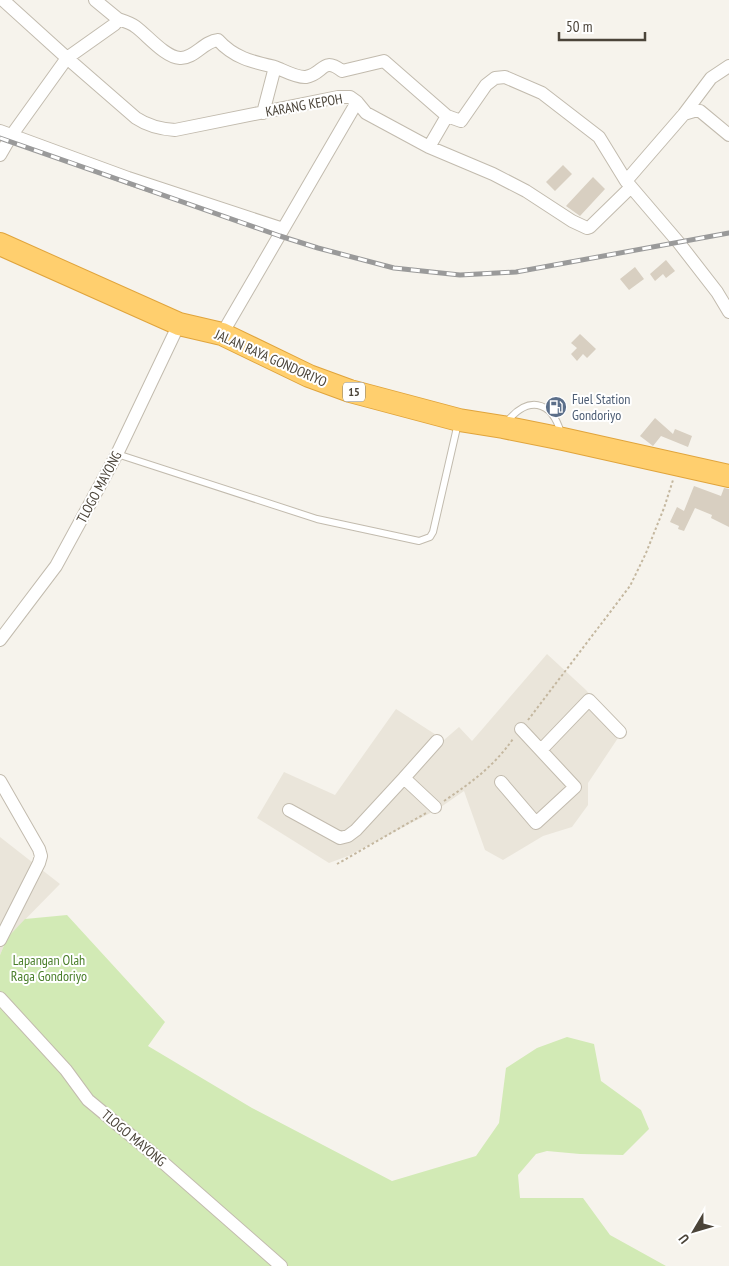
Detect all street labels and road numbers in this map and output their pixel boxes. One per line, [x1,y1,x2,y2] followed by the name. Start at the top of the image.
[264,89,344,121] street label: KARANG KEPOH
[211,325,330,391] street label: JALAN RAYA GONDORIYO
[343,382,365,402] road number: 15
[72,448,126,526] street label: TLOGO MAYONG
[98,1106,170,1170] street label: TLOGO MAYONG

